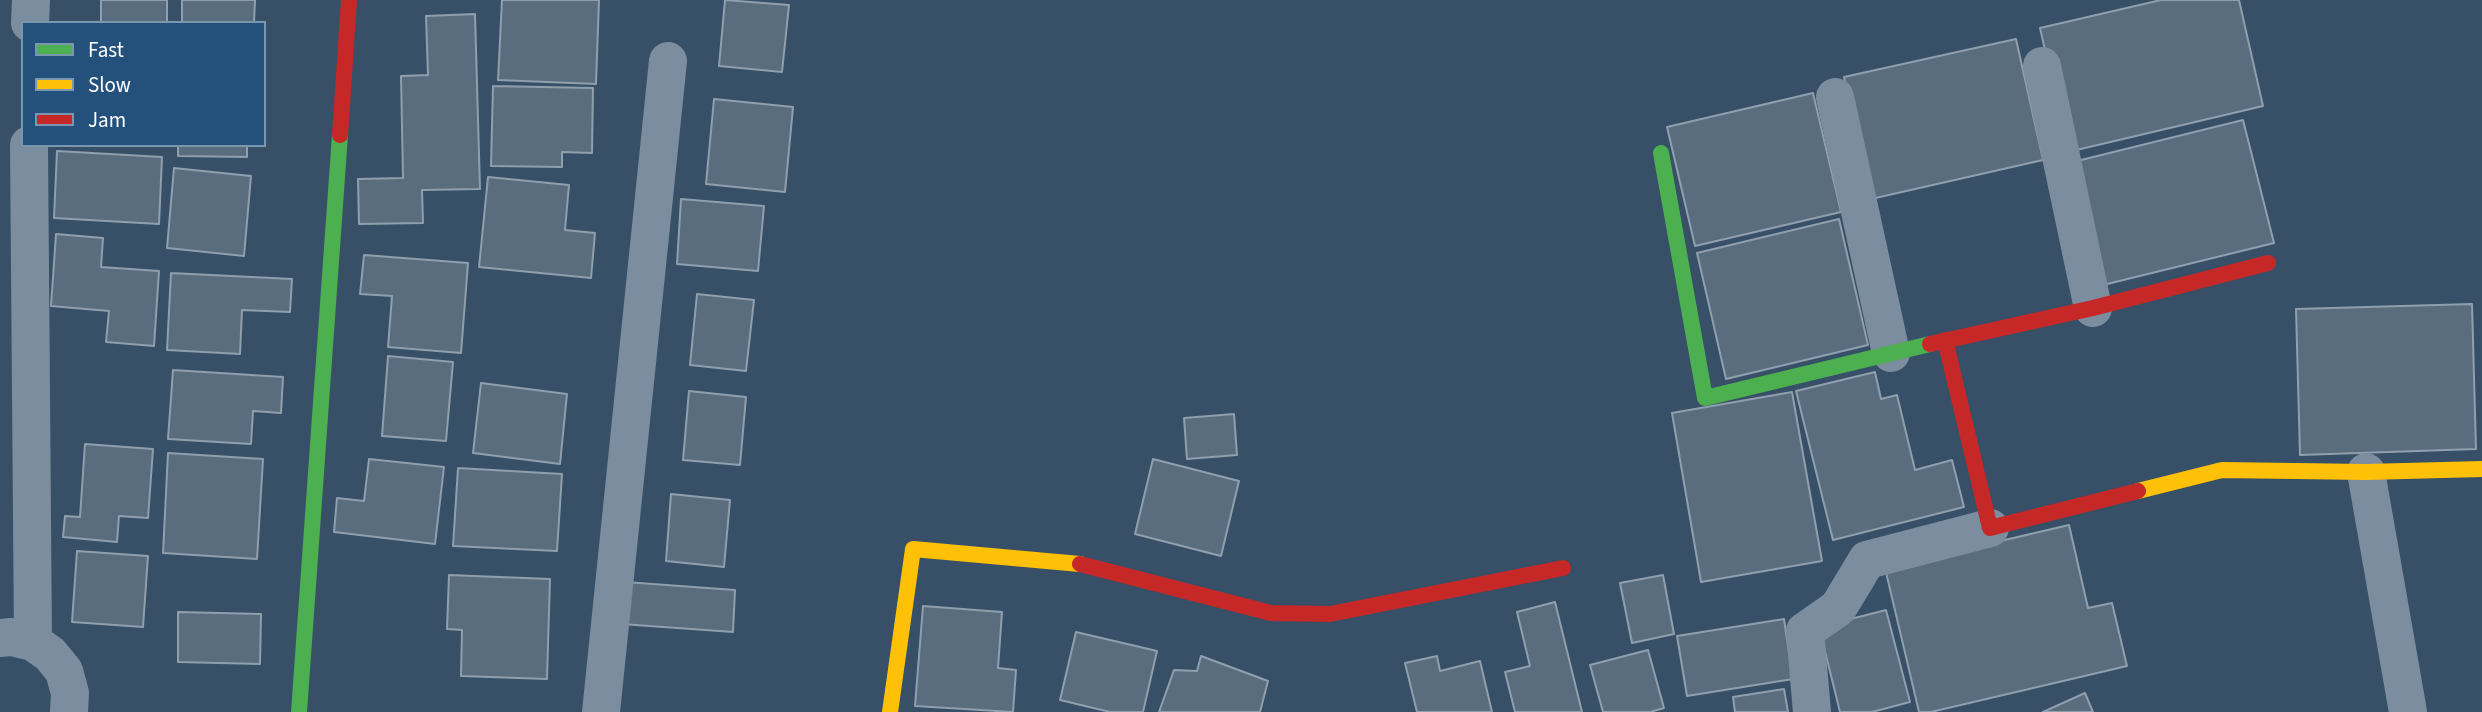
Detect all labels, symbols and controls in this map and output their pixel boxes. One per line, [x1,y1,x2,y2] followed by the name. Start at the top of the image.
[21,21,266,147] legend
[88,35,124,65] text: Fast
[88,70,131,100] text: Slow
[88,105,126,135] text: Jam

